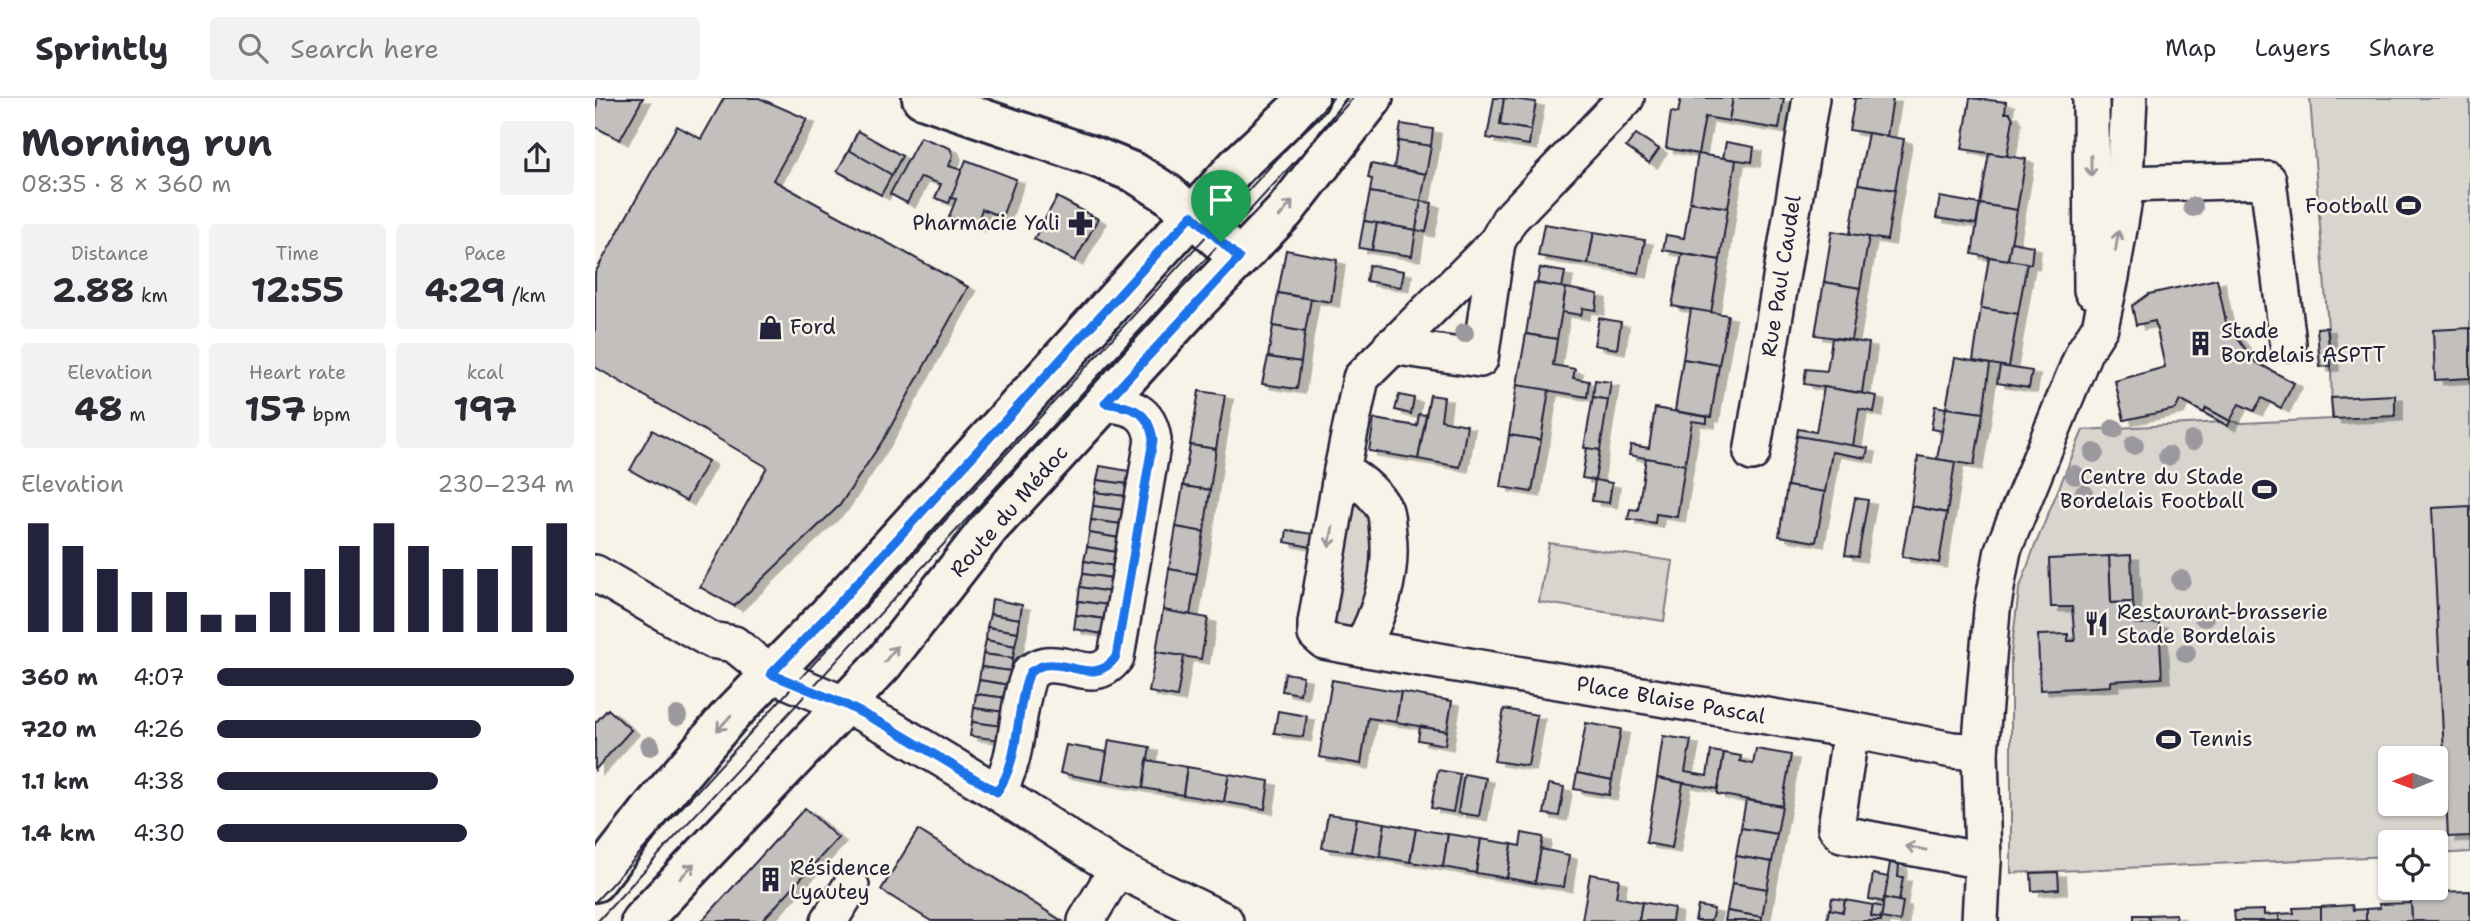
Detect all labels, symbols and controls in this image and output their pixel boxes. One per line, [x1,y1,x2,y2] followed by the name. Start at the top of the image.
[210,17,700,80] search box
[35,26,168,71] text: Sprintly
[234,29,272,67] icon: search
[290,31,439,66] text: Search here
[2165,32,2216,64] text: Map
[2254,32,2331,64] text: Layers
[2369,32,2435,64] text: Share
[21,117,272,168] text: Morning run
[500,121,574,195] button: share
[2084,154,2098,177] one-way arrow
[21,169,231,199] text: 08:35 · 8 × 360 m
[1191,170,1251,242] pin
[1202,181,1240,219] icon: arrive
[1754,192,1808,359] street label: Rue Paul Caudel
[2305,192,2389,220] place label: Football
[2394,192,2422,220] sports icon: Football
[1278,200,1294,218] one-way arrow
[912,209,1060,237] place label: Pharmacie Yali
[1066,209,1094,237] pharmacy icon: Pharmacie Yali
[2111,230,2124,253] one-way arrow
[71,241,149,266] text: Distance
[276,241,319,266] text: Time
[464,241,506,266] text: Pace
[52,266,135,313] text: 2.88
[251,266,344,313] text: 12:55
[424,266,506,313] text: 4:29
[135,283,168,308] text: km
[506,283,546,308] text: /km
[756,313,784,341] shop icon: Ford
[790,313,836,341] place label: Ford
[2221,317,2386,369] place label: Stade Bordelais ASPTT
[2187,329,2215,357] building icon: Stade Bordelais ASPTT
[67,360,152,385] text: Elevation
[249,360,346,385] text: Heart rate
[467,360,504,385] text: kcal
[74,385,123,432] text: 48
[244,385,306,432] text: 157
[453,385,517,432] text: 197
[123,402,146,427] text: m
[306,402,351,427] text: bpm
[944,439,1074,583] street label: Route du Médoc
[2060,463,2245,515] place label: Centre du Stade Bordelais Football
[21,469,124,499] text: Elevation
[437,469,574,499] text: 230–234 m
[2250,475,2278,503] sports icon: Centre du Stade Bordelais Football
[1323,525,1337,548] one-way arrow
[2117,598,2328,650] place label: Restaurant-brasserie Stade Bordelais
[2083,610,2111,638] restaurant icon: Restaurant-brasserie Stade Bordelais
[883,646,898,664] one-way arrow
[21,662,98,692] text: 360 m
[133,662,185,692] text: 4:07
[1574,670,1768,731] street label: Place Blaise Pascal
[21,714,97,744] text: 720 m
[133,714,184,744] text: 4:26
[716,714,732,732] one-way arrow
[2155,725,2183,753] sports icon: Tennis
[2189,725,2253,753] place label: Tennis
[2378,746,2448,816] north arrow
[2378,746,2448,900] map controls
[21,766,89,796] text: 1.1 km
[133,766,185,796] text: 4:38
[21,818,95,848] text: 1.4 km
[133,818,185,848] text: 4:30
[2378,830,2448,900] button: locate
[1905,841,1928,855] one-way arrow
[790,854,891,906] place label: Résidence Lyautey
[679,863,696,880] one-way arrow
[756,866,784,894] building icon: Résidence Lyautey

